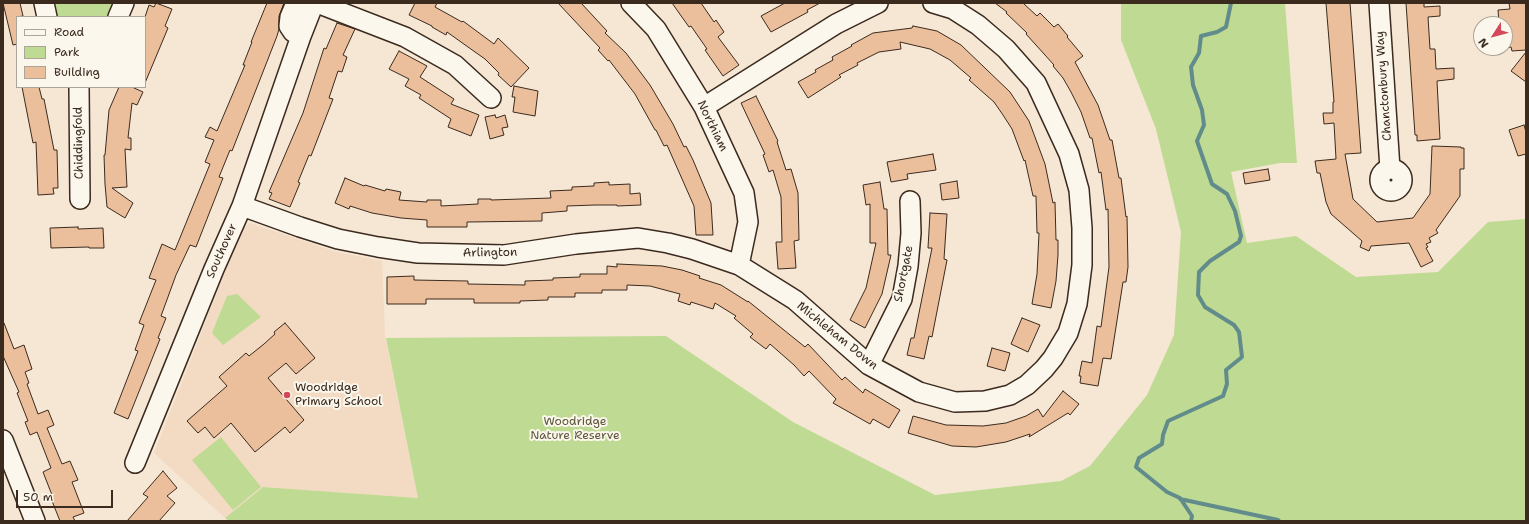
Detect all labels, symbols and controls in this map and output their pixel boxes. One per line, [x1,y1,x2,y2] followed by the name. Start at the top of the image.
[16,16,146,88] legend
[1473,16,1513,56] north arrow
[54,24,84,40] text: Road
[1373,31,1395,141] street label: Chanctonbury Way
[1475,35,1492,51] text: N
[54,44,80,60] text: Park
[54,64,100,80] text: Building
[694,98,730,154] street label: Northiam
[71,106,87,180] street label: Chiddingfold
[204,221,240,281] street label: Southover
[891,244,917,304] street label: Shortgate
[463,245,517,261] street label: Arlington
[794,299,880,373] street label: Michleham Down
[295,381,382,409] place label: Woodridge Primary School
[282,390,292,400] marker: Woodridge Primary School
[530,415,620,443] park label: Woodridge Nature Reserve
[18,482,115,508] scale bar
[23,489,53,505] text: 50 m

